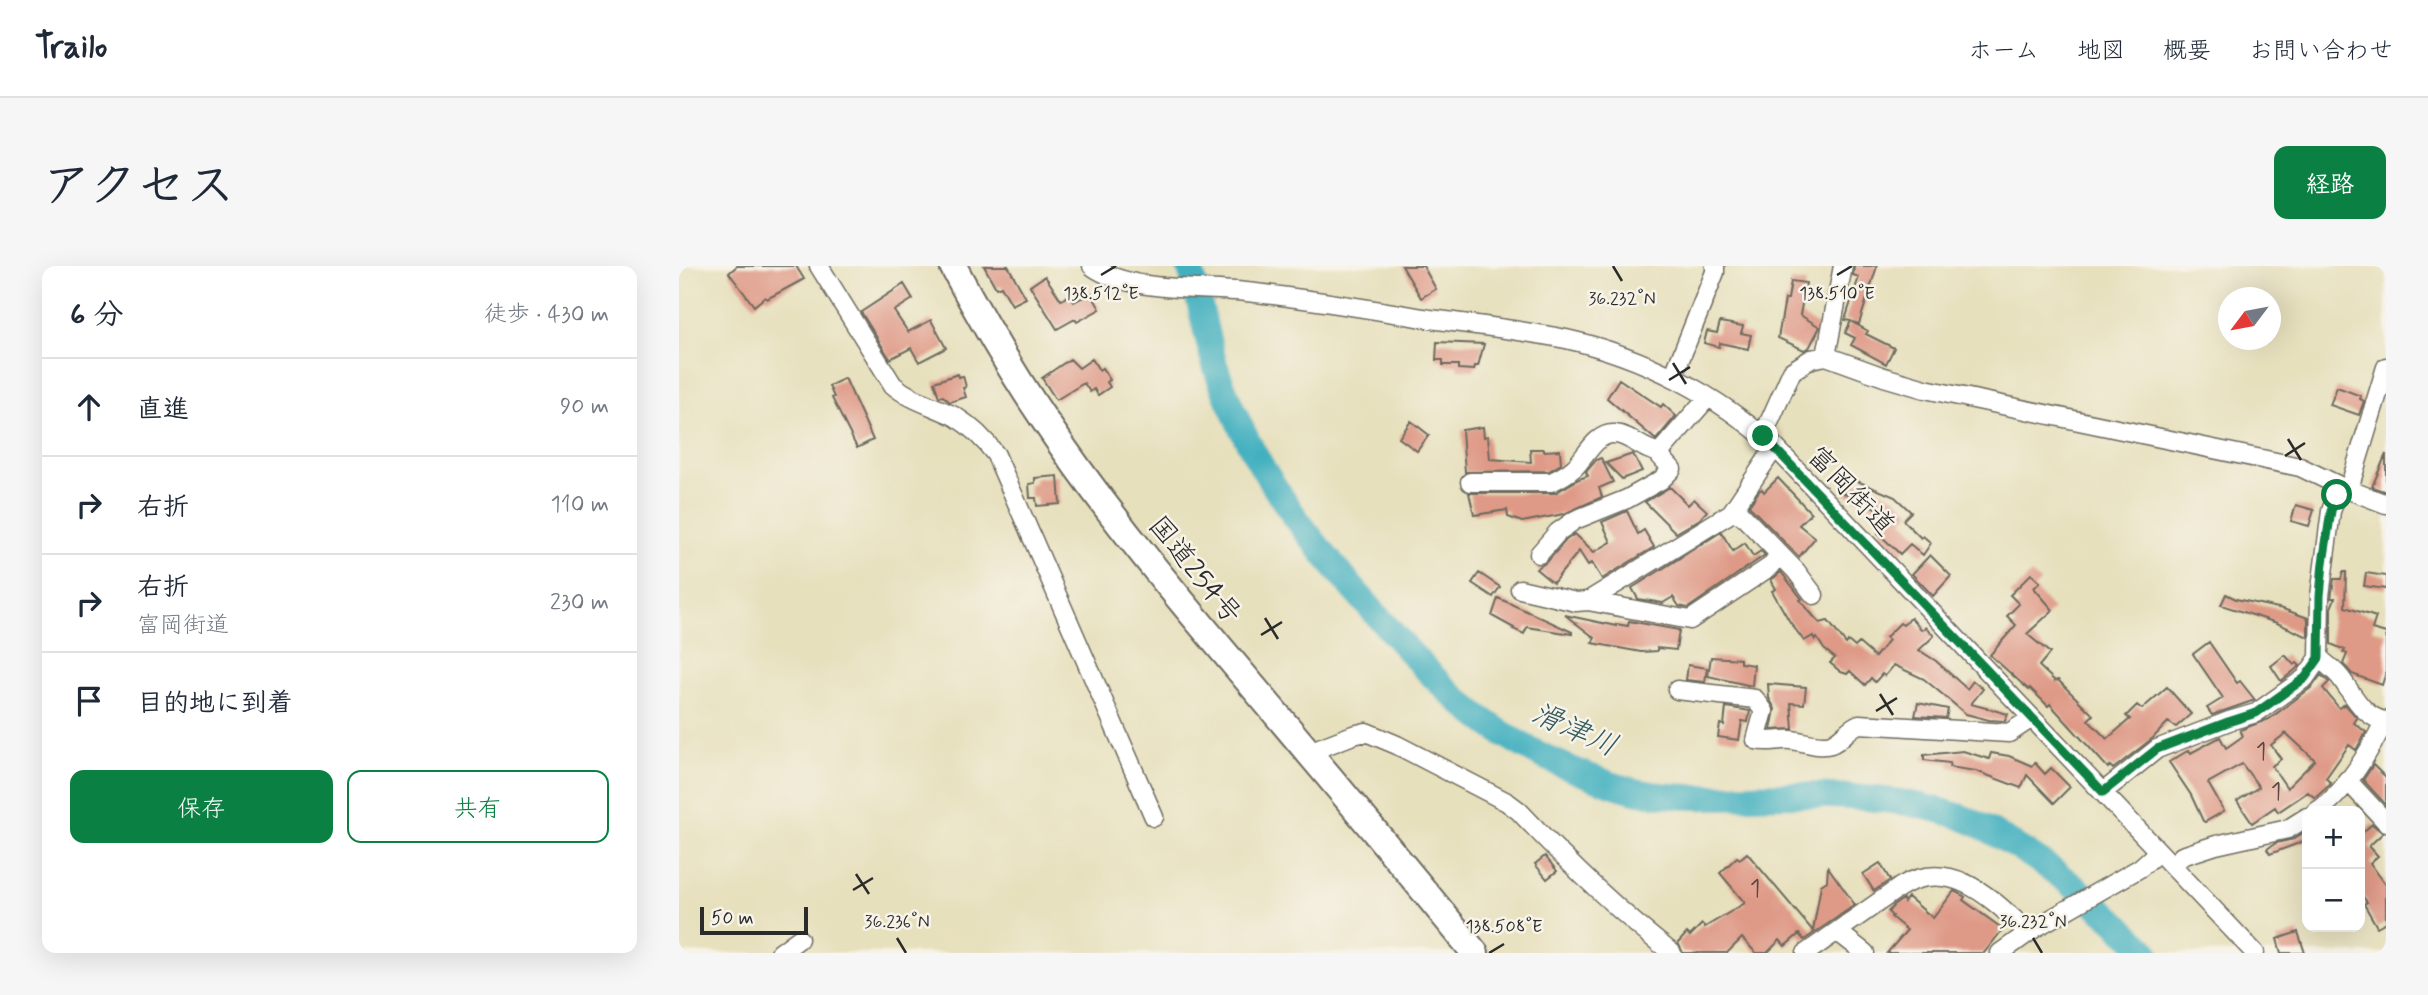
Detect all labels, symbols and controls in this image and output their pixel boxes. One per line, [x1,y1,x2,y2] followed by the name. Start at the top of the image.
[35,26,107,70] text: Trailo
[1968,36,2039,67] text: ホーム
[2077,36,2125,67] text: 地図
[2163,36,2211,67] text: 概要
[2249,36,2393,67] text: お問い合わせ
[2274,146,2386,219] button: 経路
[42,155,235,220] text: アクセス
[1063,282,1139,306] text: 138.512°E
[1799,282,1875,306] text: 138.510°E
[1588,287,1656,311] text: 36.232°N
[2218,287,2281,350] north arrow
[70,296,123,335] text: 6 分
[484,300,609,330] text: 徒歩 · 430 m
[70,388,108,426] icon: ahead
[560,392,609,422] text: 90 m
[137,393,189,427] text: 直進
[1747,420,1778,451] route end
[1798,439,1902,545] street label: 富岡街道
[2321,479,2352,510] route start
[70,486,108,524] icon: right
[550,490,609,520] text: 110 m
[137,491,189,525] text: 右折
[1139,509,1249,632] street label: 国道254号
[137,571,189,605] text: 右折
[70,584,108,622] icon: right
[550,588,609,618] text: 230 m
[137,611,229,641] text: 富岡街道
[70,682,108,720] icon: arrive
[137,687,293,721] text: 目的地に到着
[1525,694,1623,766] water label: 滑津川
[2256,737,2266,768] house number: 1
[70,770,333,843] button: 保存
[347,770,609,843] button: 共有
[2271,777,2281,808] house number: 1
[2302,806,2365,932] map controls
[2302,806,2365,869] button: +
[2302,869,2365,932] button: −
[1750,874,1760,905] house number: 1
[700,904,809,936] scale bar
[711,906,754,931] text: 50 m
[864,910,930,934] text: 36.236°N
[1999,910,2067,934] text: 36.232°N
[1465,915,1543,939] text: 138.508°E

